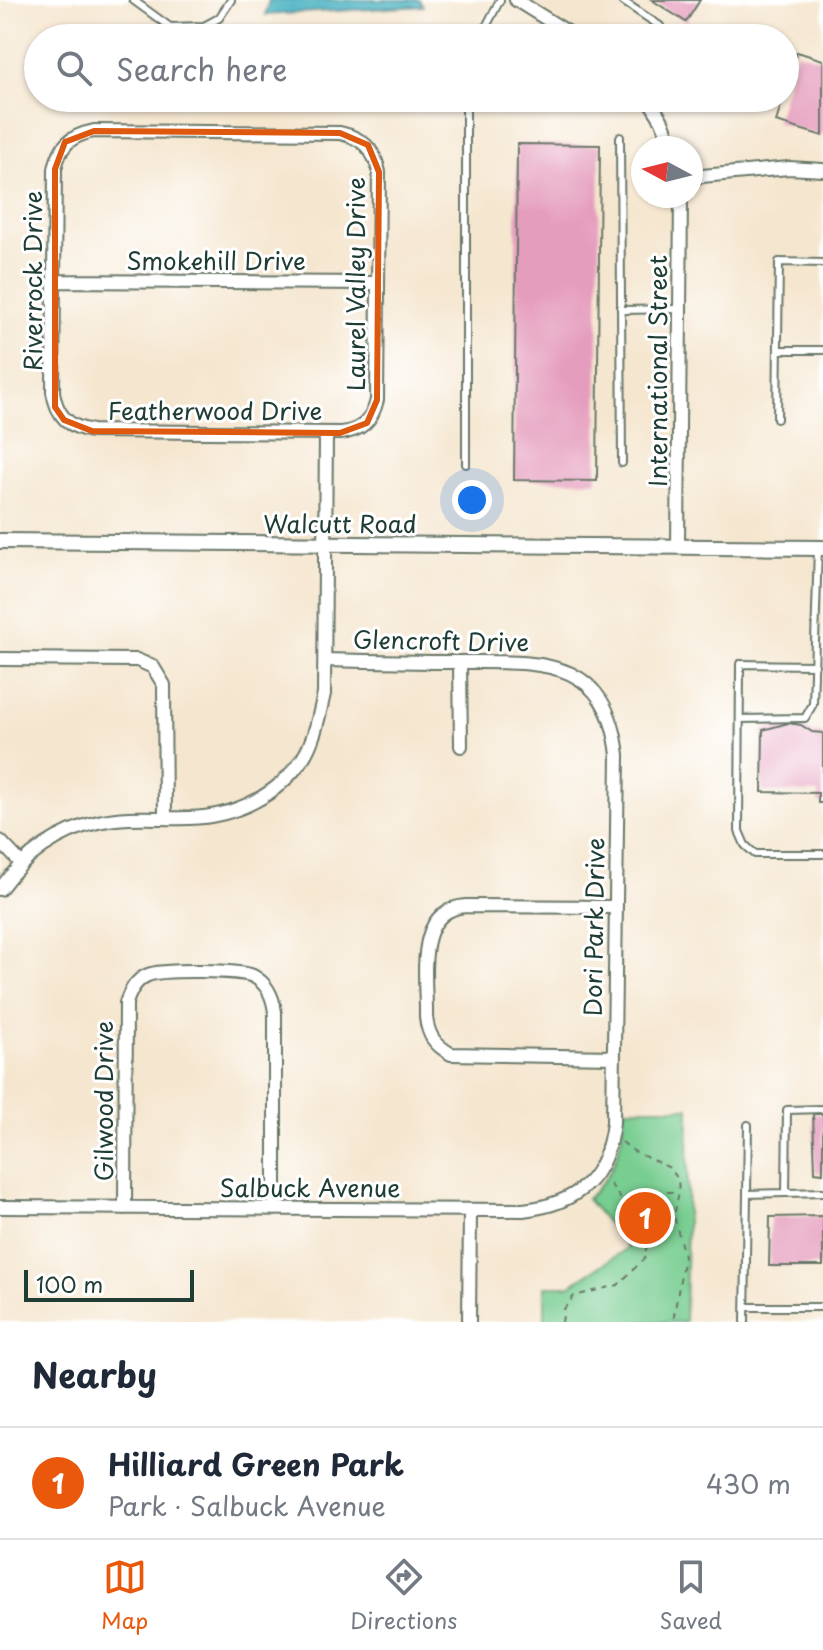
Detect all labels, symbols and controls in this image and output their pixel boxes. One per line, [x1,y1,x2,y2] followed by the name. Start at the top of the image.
[24,24,799,112] search box
[52,46,96,90] icon: search
[116,46,288,91] text: Search here
[631,136,703,208] north arrow
[337,177,373,391] street label: Laurel Valley Drive
[14,191,50,371] street label: Riverrock Drive
[126,242,306,278] street label: Smokehill Drive
[639,255,675,487] street label: International Street
[108,392,322,428] street label: Featherwood Drive
[452,480,492,520] your location
[263,505,417,541] street label: Walcutt Road
[353,620,529,660] street label: Glencroft Drive
[573,837,613,1017] street label: Dori Park Drive
[85,1021,121,1181] street label: Gilwood Drive
[220,1169,400,1205] street label: Salbuck Avenue
[619,1188,671,1248] pin: 1
[24,1266,194,1302] scale bar
[36,1267,103,1300] text: 100 m
[32,1348,157,1400] text: Nearby
[108,1441,404,1486] text: Hilliard Green Park
[52,1464,64,1503] text: 1
[706,1464,791,1503] text: 430 m
[108,1486,386,1525] text: Park · Salbuck Avenue
[101,1555,148,1636] tab: Map
[350,1555,457,1636] tab: Directions
[659,1555,722,1636] tab: Saved

